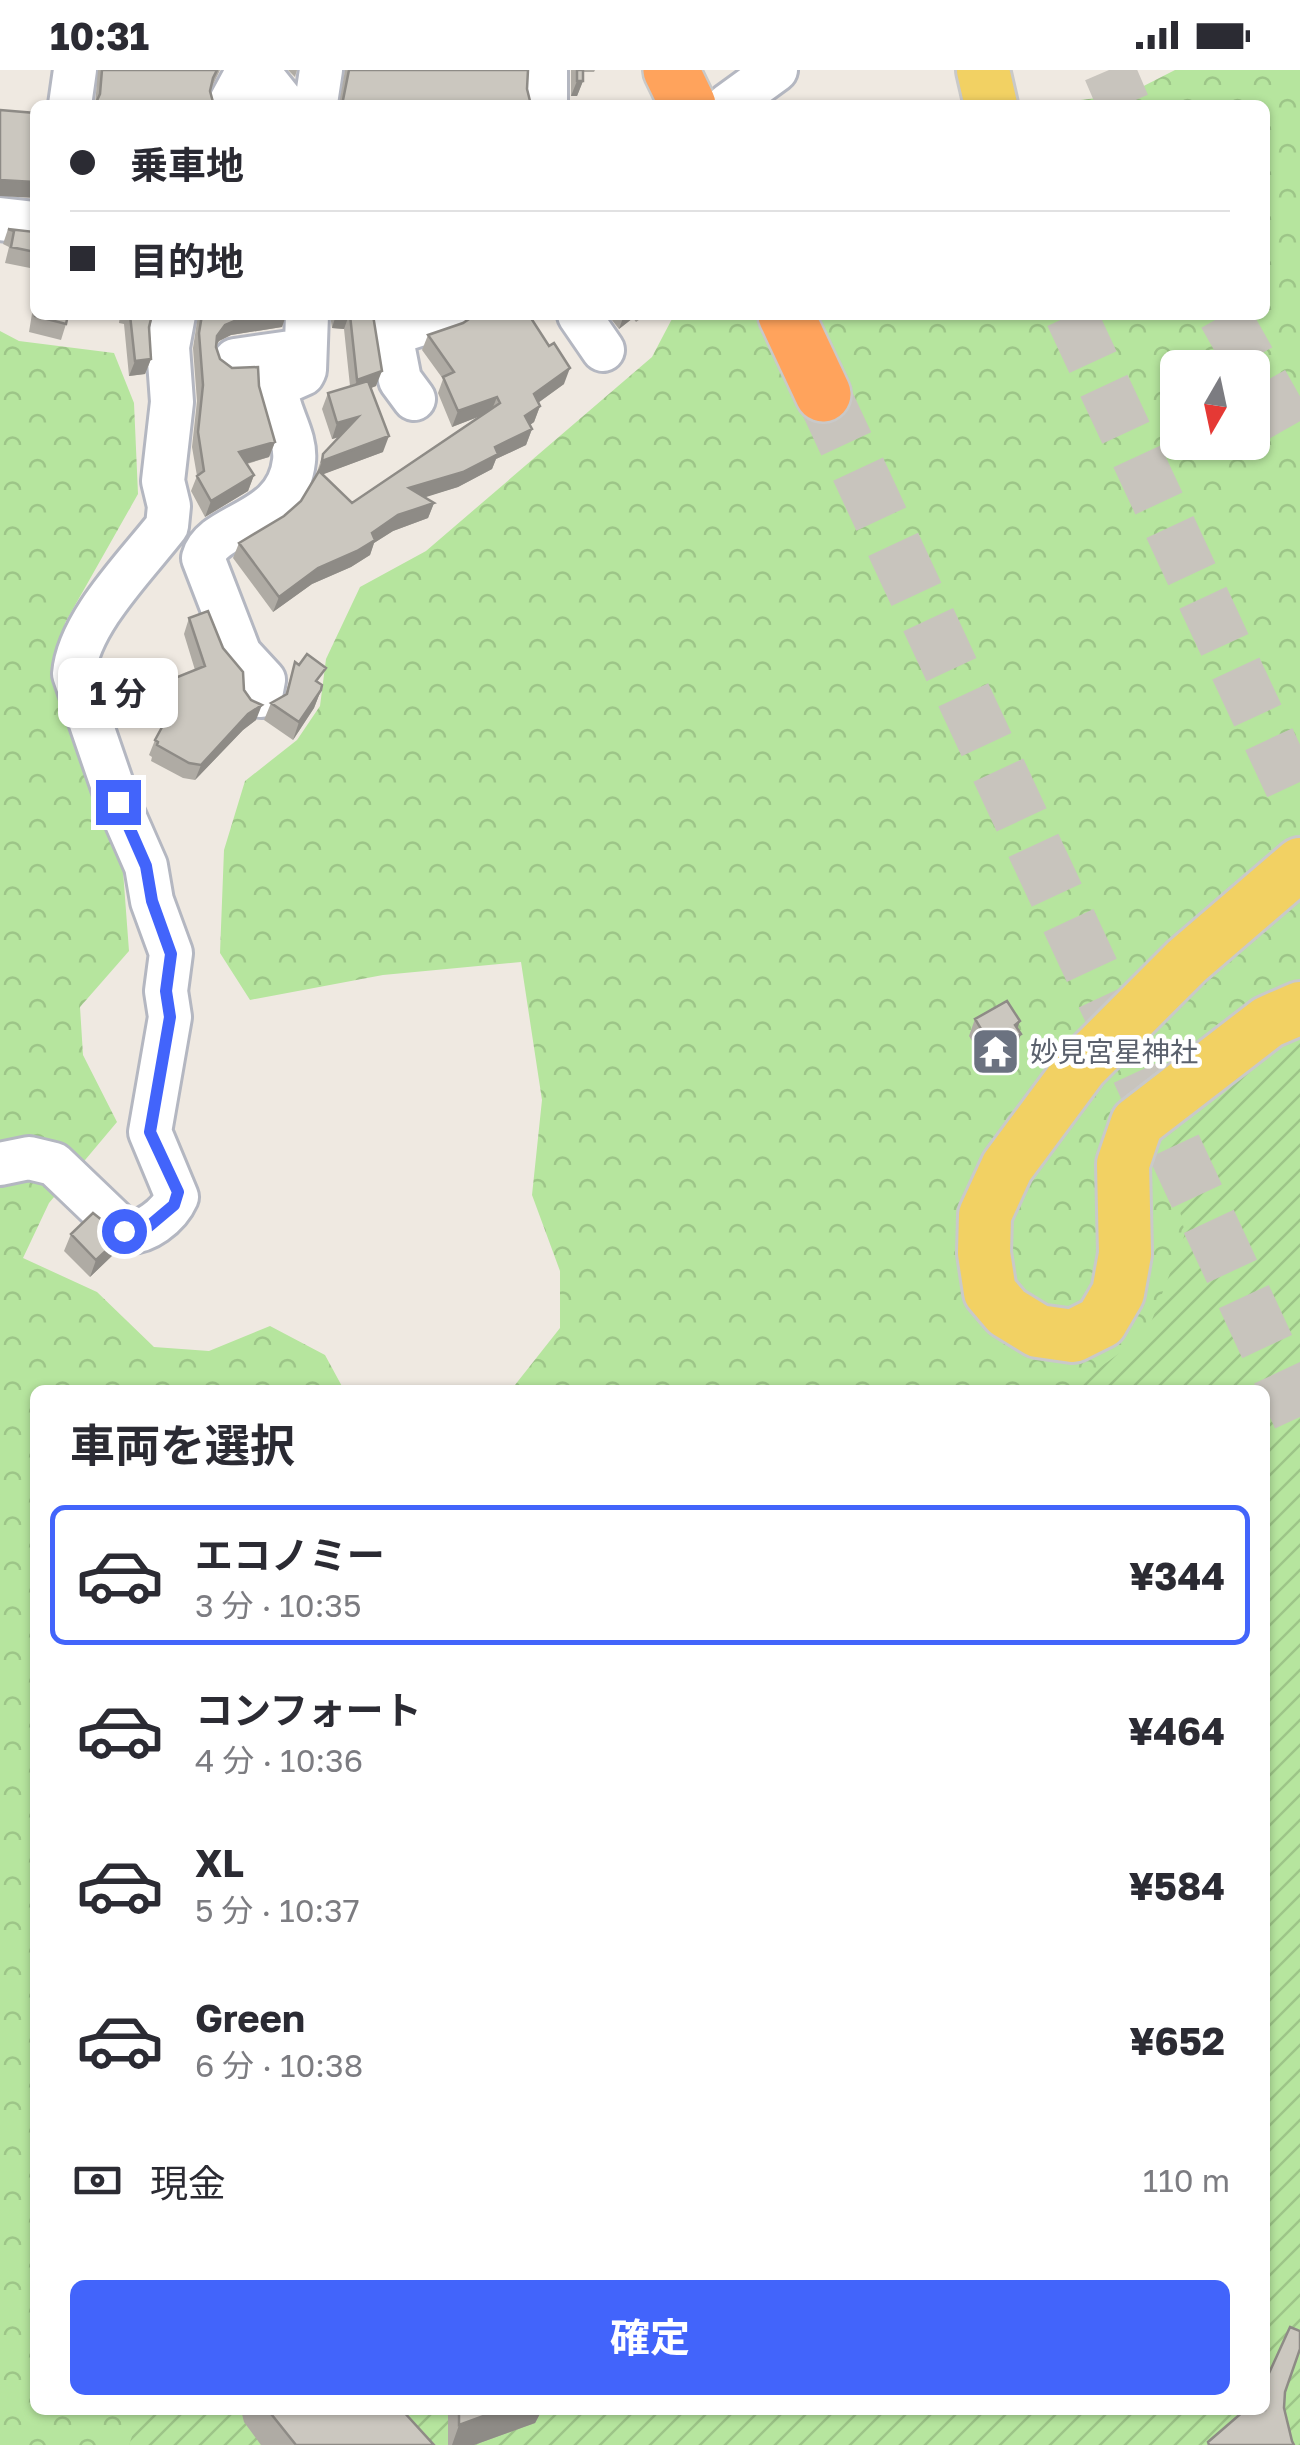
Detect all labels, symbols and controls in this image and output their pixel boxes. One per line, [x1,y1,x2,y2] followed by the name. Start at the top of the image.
[50,13,149,58] text: 10:31
[130,142,244,187] text: 乗車地
[130,238,244,283] text: 目的地
[1160,350,1270,460] north arrow
[1160,350,1270,460] map controls
[58,657,178,727] callout: 1 分
[90,674,146,712] text: 1 分
[96,780,141,825] route end
[969,1026,1021,1078] temple icon: 妙見宮星神社
[1030,1035,1198,1068] place label: 妙見宮星神社
[102,1209,147,1254] route start
[70,1418,295,1472] text: 車両を選択
[75,1530,165,1620] icon: car
[195,1532,385,1577] text: エコノミー
[1129,1553,1225,1598] text: ¥344
[195,1586,362,1624] text: 3 分 · 10:35
[75,1685,165,1775] icon: car
[195,1687,422,1732] text: コンフォート
[1128,1708,1225,1753] text: ¥464
[195,1741,363,1779] text: 4 分 · 10:36
[75,1840,165,1930] icon: car
[195,1840,244,1885] text: XL
[1129,1863,1225,1908] text: ¥584
[195,1891,360,1929] text: 5 分 · 10:37
[75,1995,165,2085] icon: car
[195,1995,305,2040] text: Green
[1129,2018,1225,2063] text: ¥652
[195,2046,363,2084] text: 6 分 · 10:38
[70,2153,125,2208] icon: cash
[150,2160,226,2205] text: 現金
[1143,2161,1230,2199] text: 110 m
[70,2280,1230,2395] button: 確定

